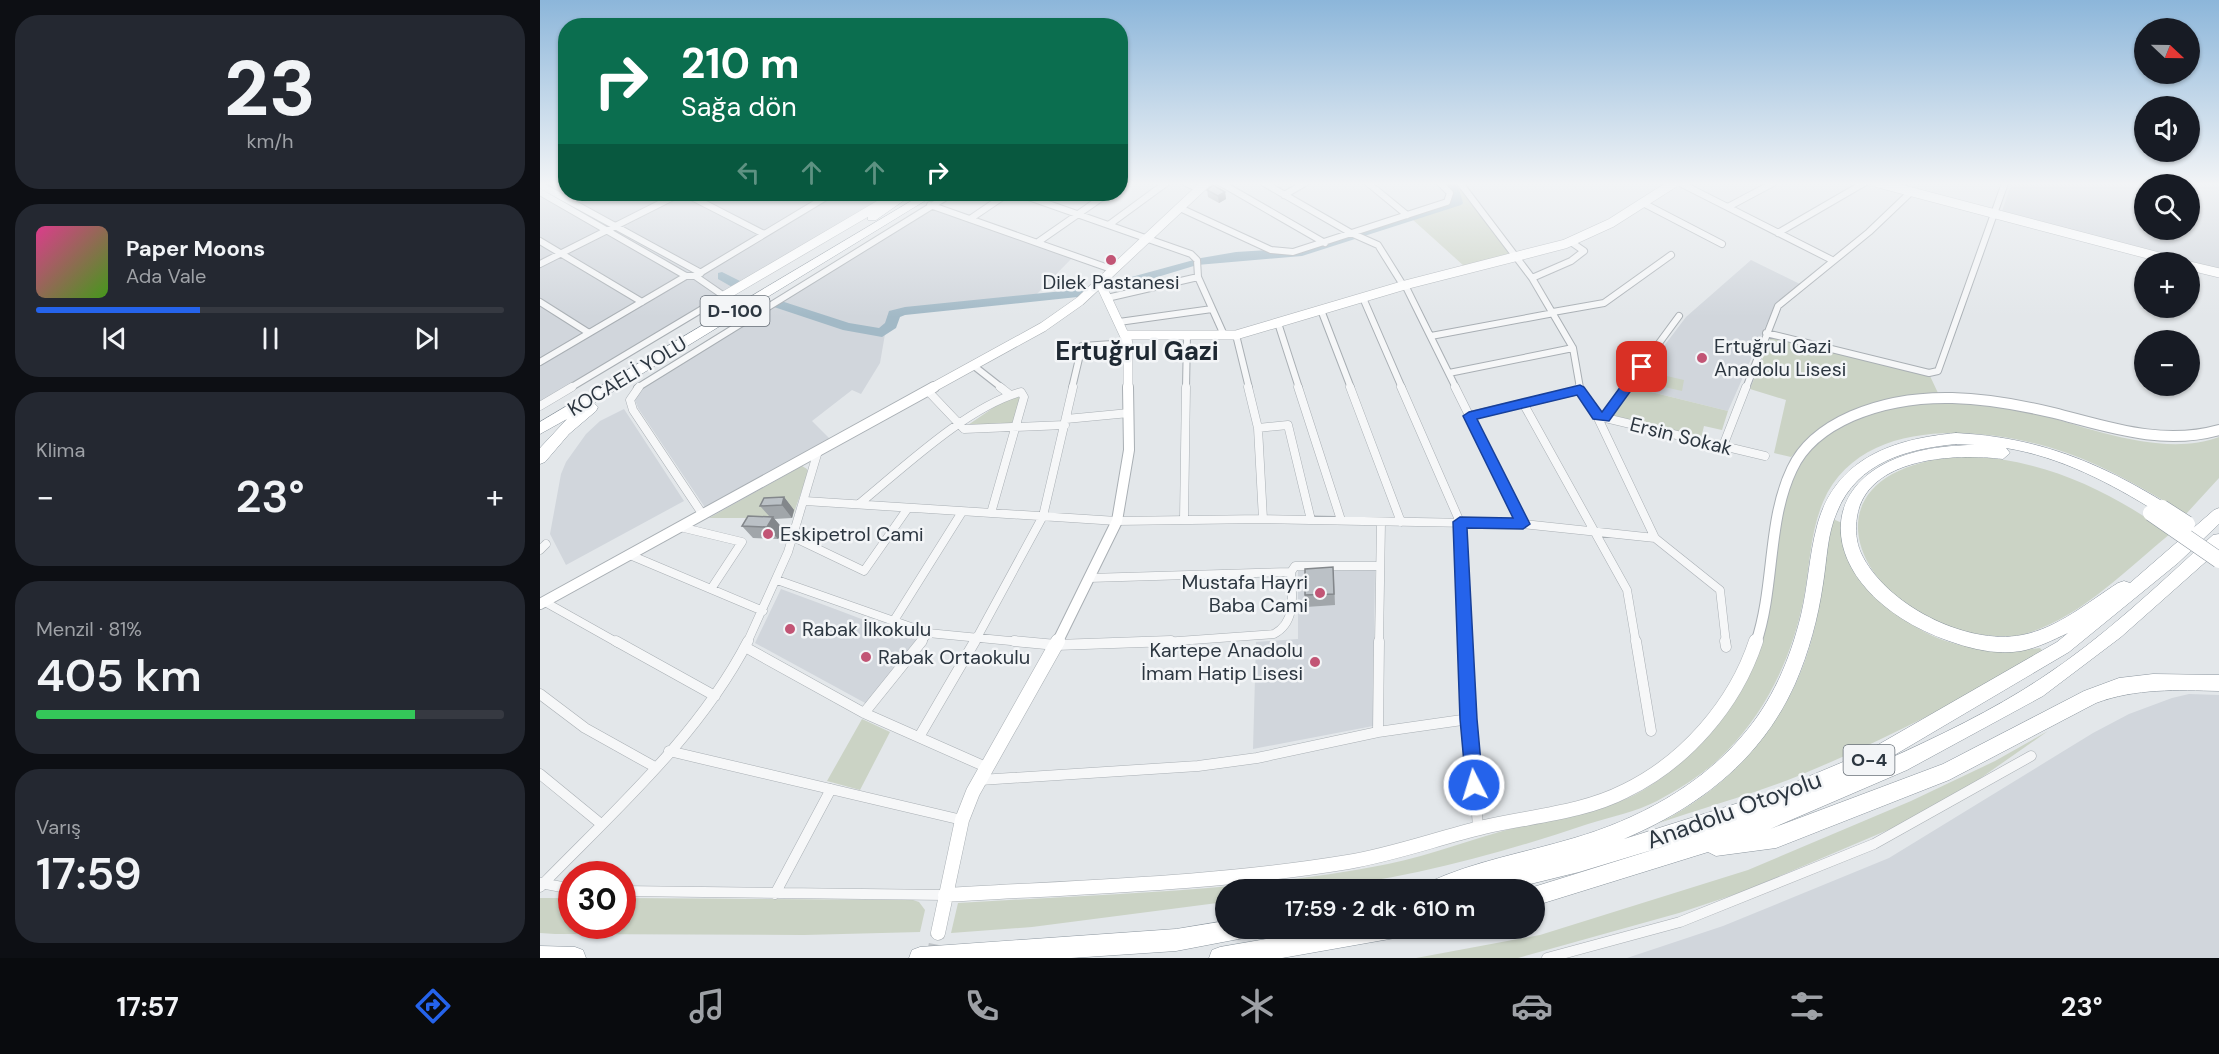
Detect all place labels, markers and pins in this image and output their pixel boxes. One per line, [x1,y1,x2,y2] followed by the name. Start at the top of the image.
[1104,253,1118,267] marker: Dilek Pastanesi
[1042,269,1180,295] place label: Dilek Pastanesi
[1714,333,1846,382] place label: Ertuğrul Gazi Anadolu Lisesi
[1616,341,1667,392] pin
[1695,351,1709,365] marker: Ertuğrul Gazi Anadolu Lisesi
[780,521,923,547] place label: Eskipetrol Cami
[761,527,775,541] marker: Eskipetrol Cami
[1182,569,1308,618] place label: Mustafa Hayri Baba Cami
[1313,586,1327,600] marker: Mustafa Hayri Baba Cami
[802,616,931,642] place label: Rabak İlkokulu
[783,622,797,636] marker: Rabak İlkokulu
[1141,637,1303,686] place label: Kartepe Anadolu İmam Hatip Lisesi
[878,644,1030,670] place label: Rabak Ortaokulu
[859,650,873,664] marker: Rabak Ortaokulu
[1308,655,1322,669] marker: Kartepe Anadolu İmam Hatip Lisesi

